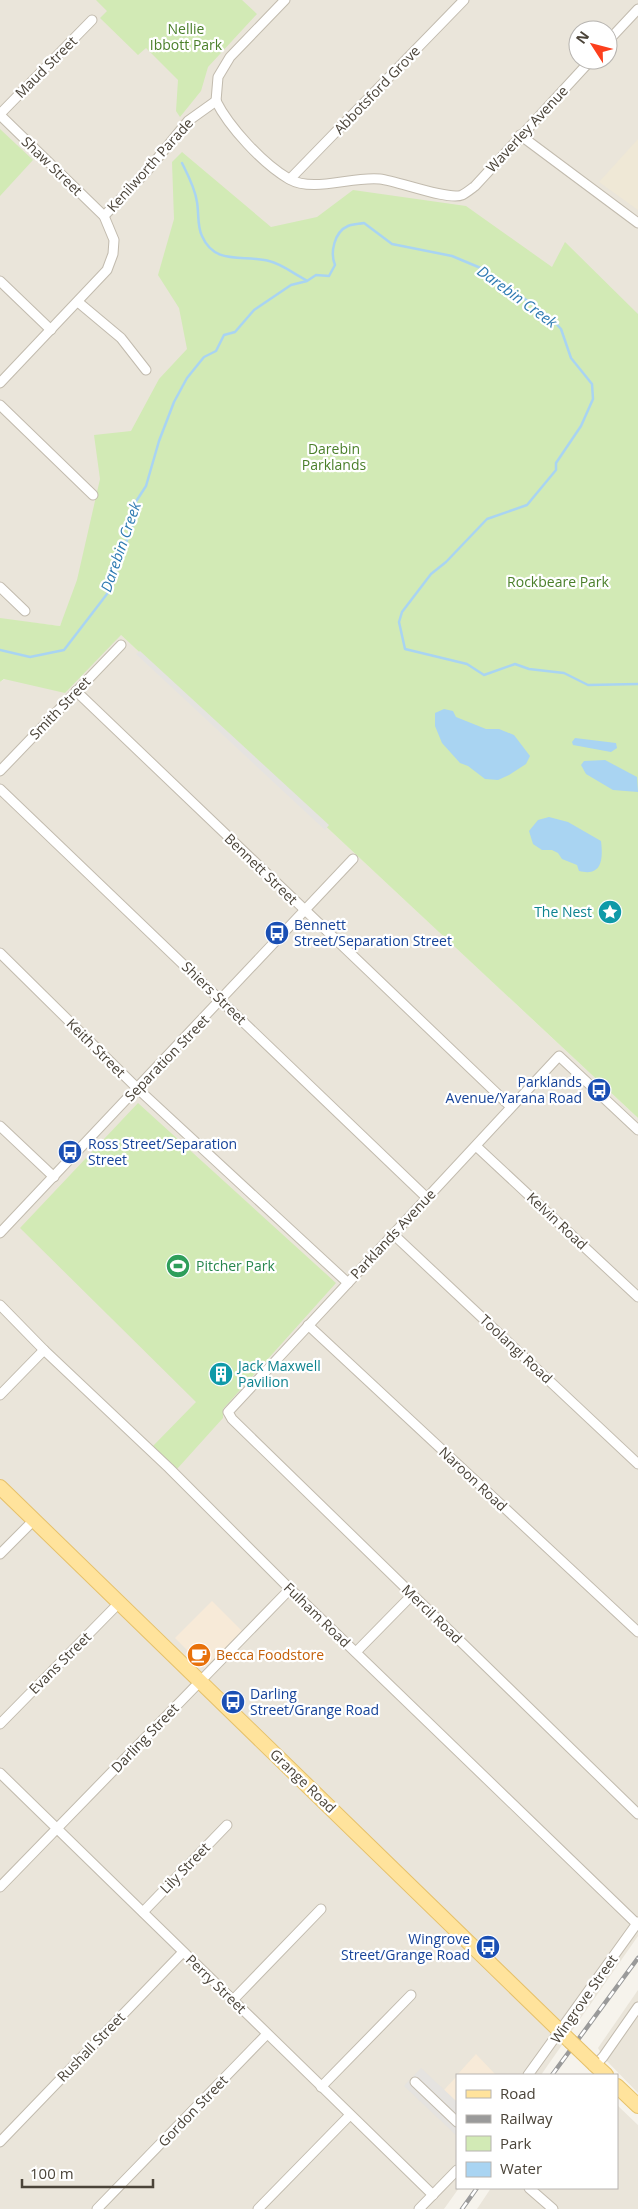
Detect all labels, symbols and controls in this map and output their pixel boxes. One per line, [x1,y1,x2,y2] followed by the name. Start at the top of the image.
[150,19,223,54] park label: Nellie Ibbott Park
[568,20,618,70] north arrow
[571,27,593,47] text: N
[11,32,81,102] street label: Maud Street
[329,41,424,138] street label: Abbotsford Grove
[481,81,572,176] street label: Waverley Avenue
[102,113,197,216] street label: Kenilworth Parade
[18,132,87,199] street label: Shaw Street
[474,261,562,332] water label: Darebin Creek
[302,439,367,474] park label: Darebin Parklands
[95,498,145,594] water label: Darebin Creek
[507,572,610,591] park label: Rockbeare Park
[25,672,94,743] street label: Smith Street
[221,829,302,908] street label: Bennett Street
[597,899,623,925] place icon: The Nest
[534,902,592,921] place label: The Nest
[294,915,452,950] place label: Bennett Street/Separation Street
[264,920,290,946] bus stop icon: Bennett Street/Separation Street
[178,957,251,1028] street label: Shiers Street
[120,1010,213,1105] street label: Separation Street
[63,1014,130,1081] street label: Keith Street
[446,1072,582,1107] place label: Parklands Avenue/Yarana Road
[586,1077,612,1103] bus stop icon: Parklands Avenue/Yarana Road
[88,1134,237,1169] place label: Ross Street/Separation Street
[57,1139,83,1165] bus stop icon: Ross Street/Separation Street
[346,1184,440,1283] street label: Parklands Avenue
[523,1188,592,1254] street label: Kelvin Road
[165,1253,191,1279] sports icon: Pitcher Park
[196,1256,275,1275] place label: Pitcher Park
[476,1310,557,1387] street label: Toolangi Road
[236,1356,321,1391] place label: Jack Maxwell Pavilion
[208,1361,234,1387] building icon: Jack Maxwell Pavilion
[435,1442,511,1515] street label: Naroon Road
[280,1578,355,1651] street label: Fulham Road
[398,1580,467,1647] street label: Mercil Road
[24,1627,95,1698] street label: Evans Street
[186,1642,212,1668] cafe icon: Becca Foodstore
[216,1645,324,1664] place label: Becca Foodstore
[250,1684,379,1719] place label: Darling Street/Grange Road
[220,1689,246,1715] bus stop icon: Darling Street/Grange Road
[107,1699,183,1776] street label: Darling Street
[266,1744,340,1817] street label: Grange Road
[156,1838,214,1897] street label: Lily Street
[341,1929,470,1964] place label: Wingrove Street/Grange Road
[475,1934,501,1960] bus stop icon: Wingrove Street/Grange Road
[182,1950,251,2017] street label: Perry Street
[546,1951,621,2047] street label: Wingrove Street
[53,2008,129,2086] street label: Rushall Street
[154,2071,232,2151] street label: Gordon Street
[456,2074,618,2189] legend
[500,2083,536,2103] text: Road
[500,2108,553,2128] text: Railway
[500,2133,531,2153] text: Park
[22,2156,154,2188] scale bar
[500,2158,542,2178] text: Water
[30,2163,74,2183] text: 100 m

